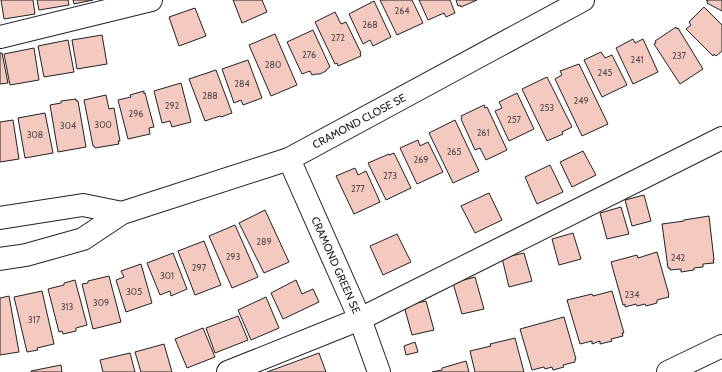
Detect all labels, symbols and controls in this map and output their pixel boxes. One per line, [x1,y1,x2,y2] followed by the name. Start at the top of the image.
[394,5,410,16] house number: 264
[362,19,378,30] house number: 268
[331,32,345,43] house number: 272
[302,49,316,60] house number: 276
[672,50,687,61] house number: 237
[631,54,643,65] house number: 241
[265,59,281,70] house number: 280
[598,67,613,78] house number: 245
[234,78,250,89] house number: 284
[202,90,218,101] house number: 288
[310,90,408,152] street label: CRAMOND CLOSE SE
[573,95,589,106] house number: 249
[165,100,180,111] house number: 292
[540,102,554,113] house number: 253
[129,108,143,119] house number: 296
[507,114,522,125] house number: 257
[94,119,112,130] house number: 300
[60,120,76,131] house number: 304
[477,127,489,138] house number: 261
[27,129,43,140] house number: 308
[447,146,461,157] house number: 265
[414,154,428,165] house number: 269
[383,170,397,181] house number: 273
[351,183,365,194] house number: 277
[308,214,364,316] street label: CRAMOND GREEN SE
[256,236,272,247] house number: 289
[226,251,240,262] house number: 293
[671,252,686,263] house number: 242
[192,262,207,273] house number: 297
[160,270,174,281] house number: 301
[126,286,142,297] house number: 305
[625,289,639,300] house number: 234
[93,297,109,308] house number: 309
[61,301,73,312] house number: 313
[28,314,41,325] house number: 317

